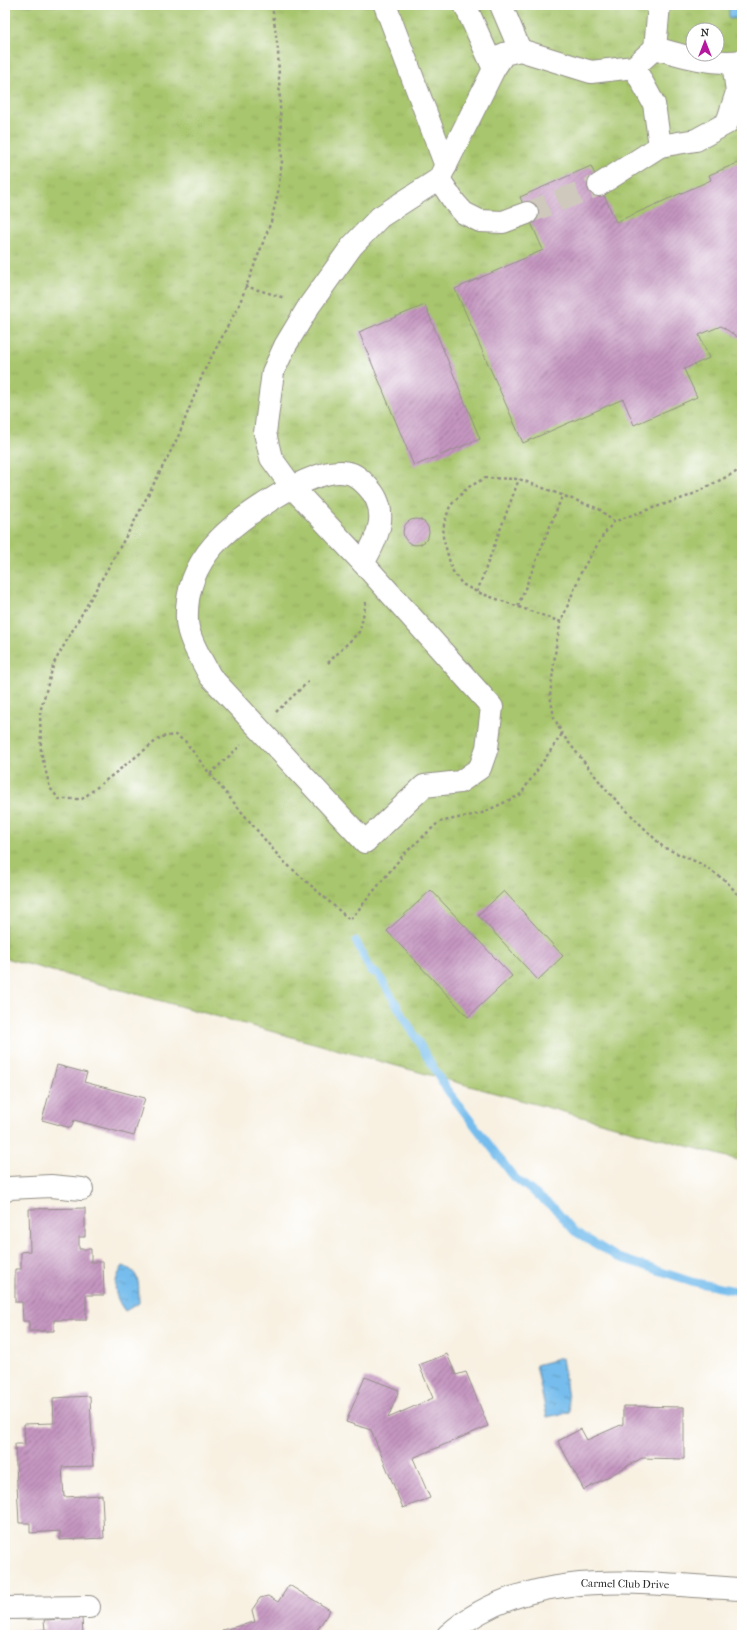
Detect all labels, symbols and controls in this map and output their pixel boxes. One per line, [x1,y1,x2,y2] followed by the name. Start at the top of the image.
[685,22,725,62] north arrow
[701,26,710,39] text: N
[581,1577,670,1591] street label: Carmel Club Drive

